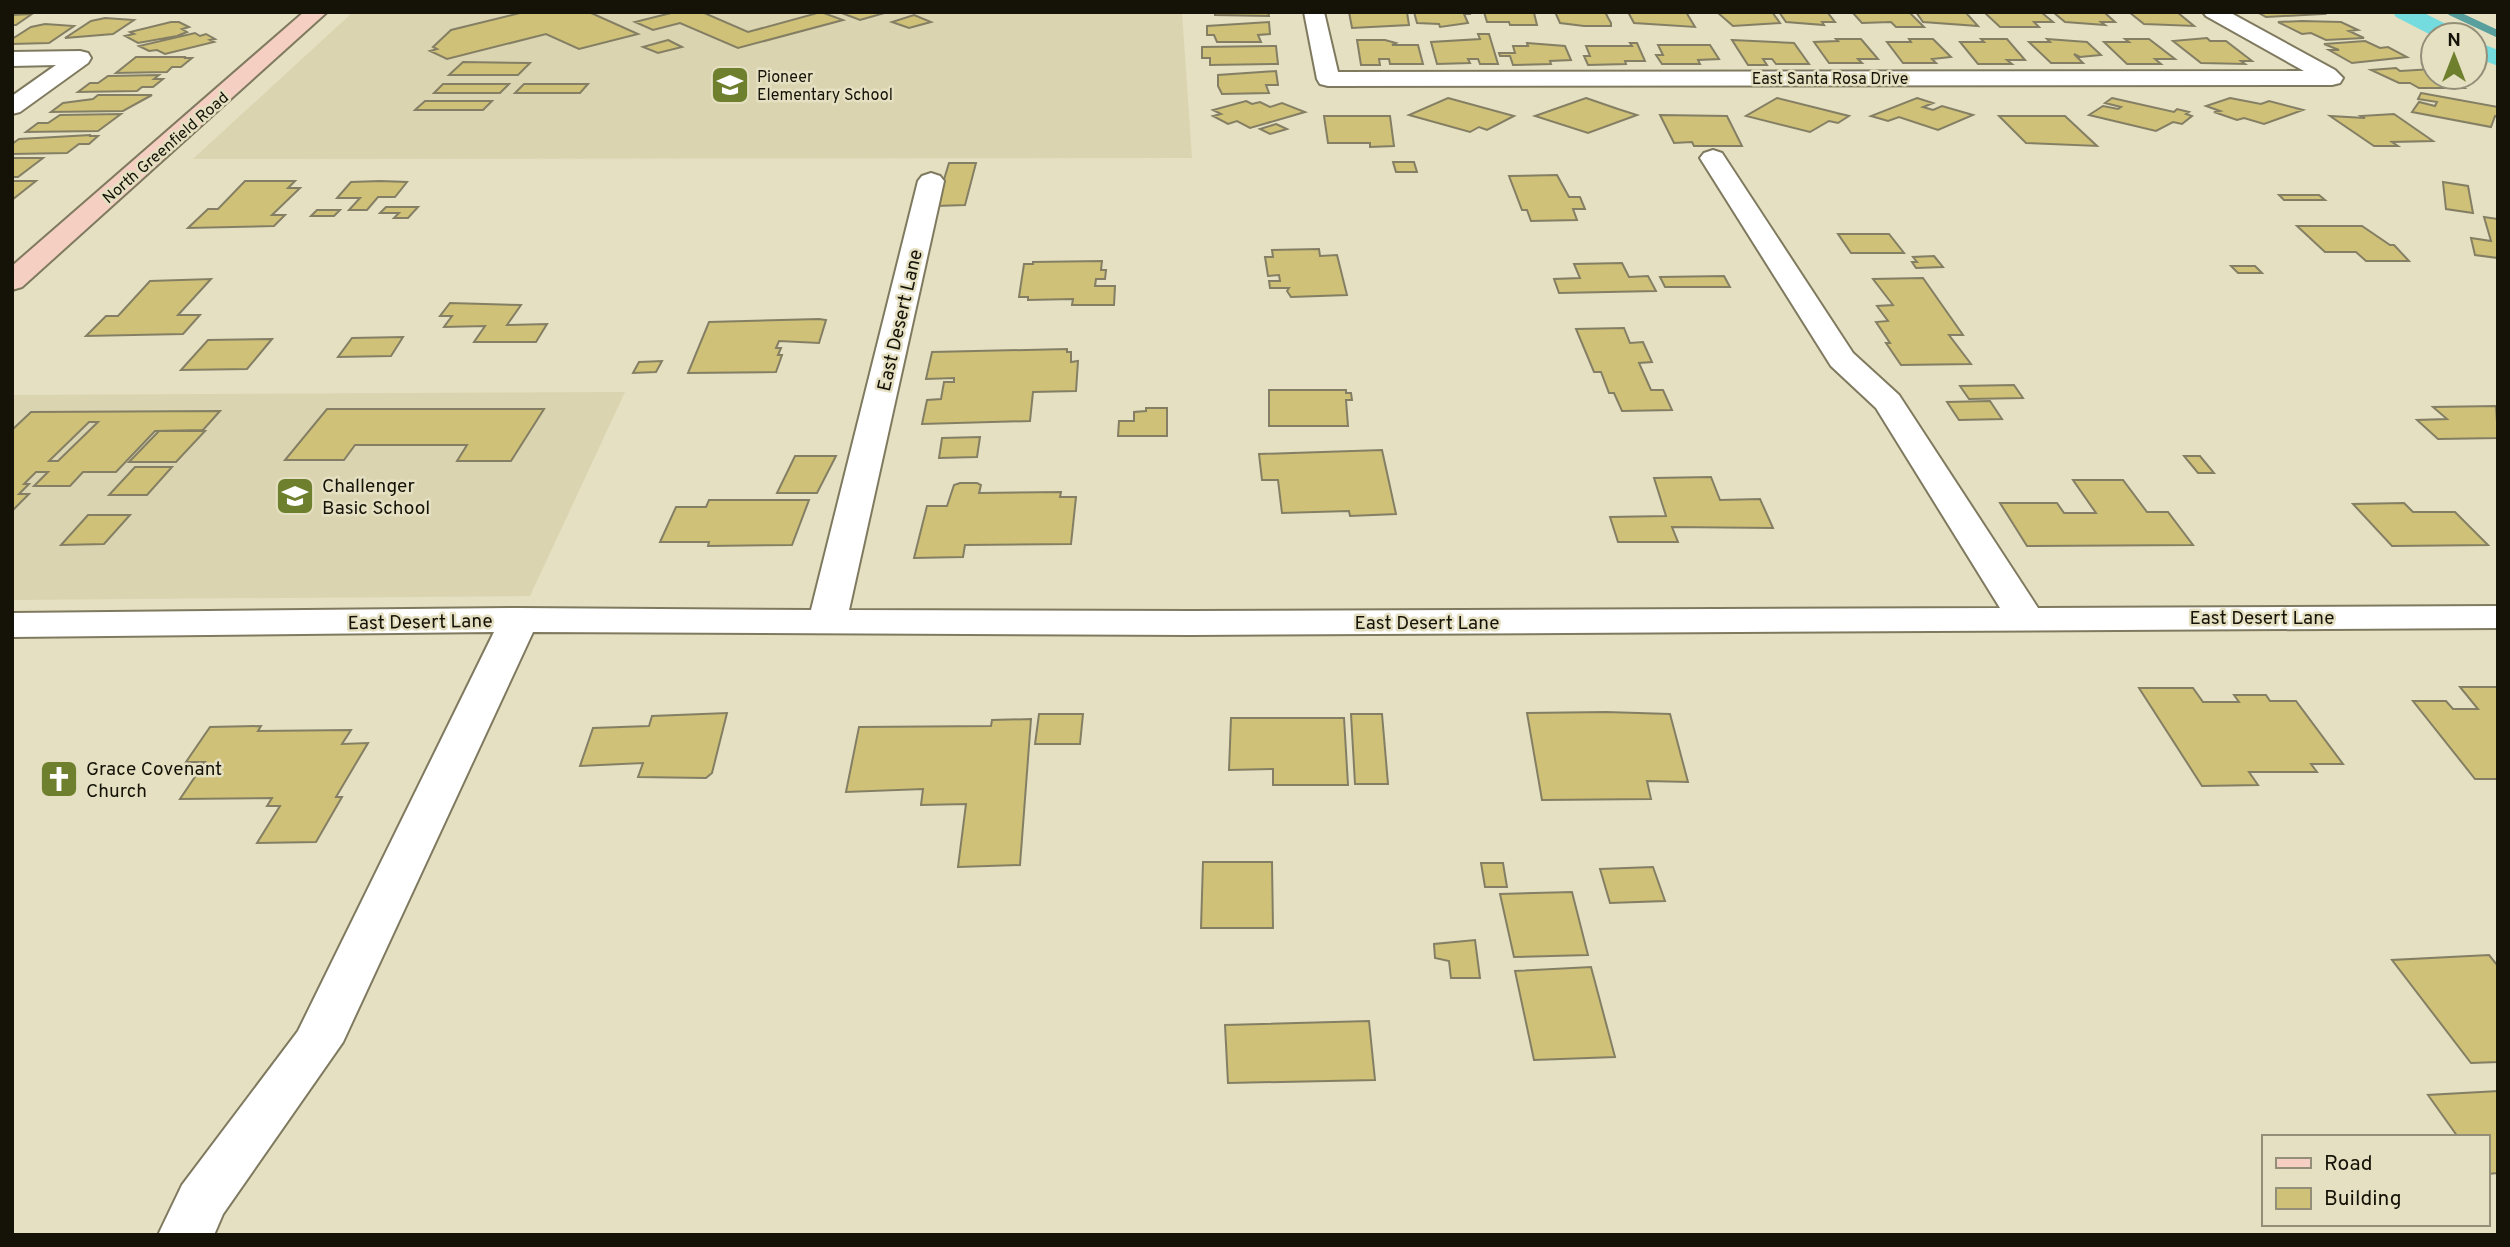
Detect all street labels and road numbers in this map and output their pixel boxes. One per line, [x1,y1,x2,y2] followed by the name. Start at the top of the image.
[1752,70,1908,90] street label: East Santa Rosa Drive
[99,88,233,209] street label: North Greenfield Road
[873,247,929,394] street label: East Desert Lane
[2190,607,2334,631] street label: East Desert Lane
[347,610,493,636] street label: East Desert Lane
[1355,612,1499,636] street label: East Desert Lane

